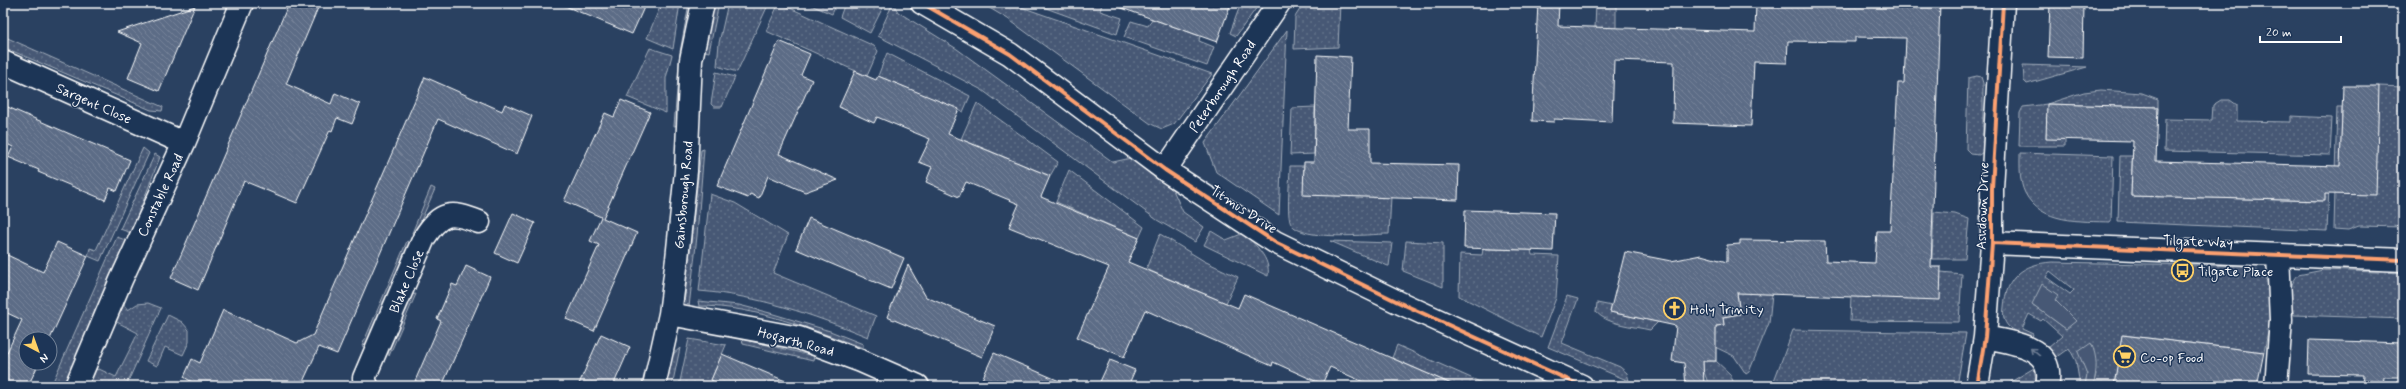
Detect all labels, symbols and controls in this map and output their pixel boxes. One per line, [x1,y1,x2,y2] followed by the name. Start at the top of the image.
[2260,18,2341,44] scale bar
[2266,25,2292,41] text: 20 m
[1185,37,1260,136] street label: Peterborough Road
[52,79,134,130] street label: Sargent Close
[670,140,698,250] street label: Gainsborough Road
[134,151,188,240] street label: Constable Road
[1972,162,1994,250] street label: Ashdown Drive
[1207,182,1280,238] street label: Titmus Drive
[2163,232,2233,253] street label: Tilgate Way
[385,247,428,316] street label: Blake Close
[2169,258,2195,284] bus stop icon: Tilgate Place
[2198,263,2273,282] place label: Tilgate Place
[1662,296,1688,322] church icon: Holy Trinity
[1690,301,1764,319] place label: Holy Trinity
[755,323,836,363] street label: Hogarth Road
[18,331,58,371] north arrow
[2112,344,2138,370] supermarket icon: Co-op Food
[2030,348,2041,357] one-way arrow
[2140,349,2204,367] place label: Co-op Food
[37,350,51,365] text: N

